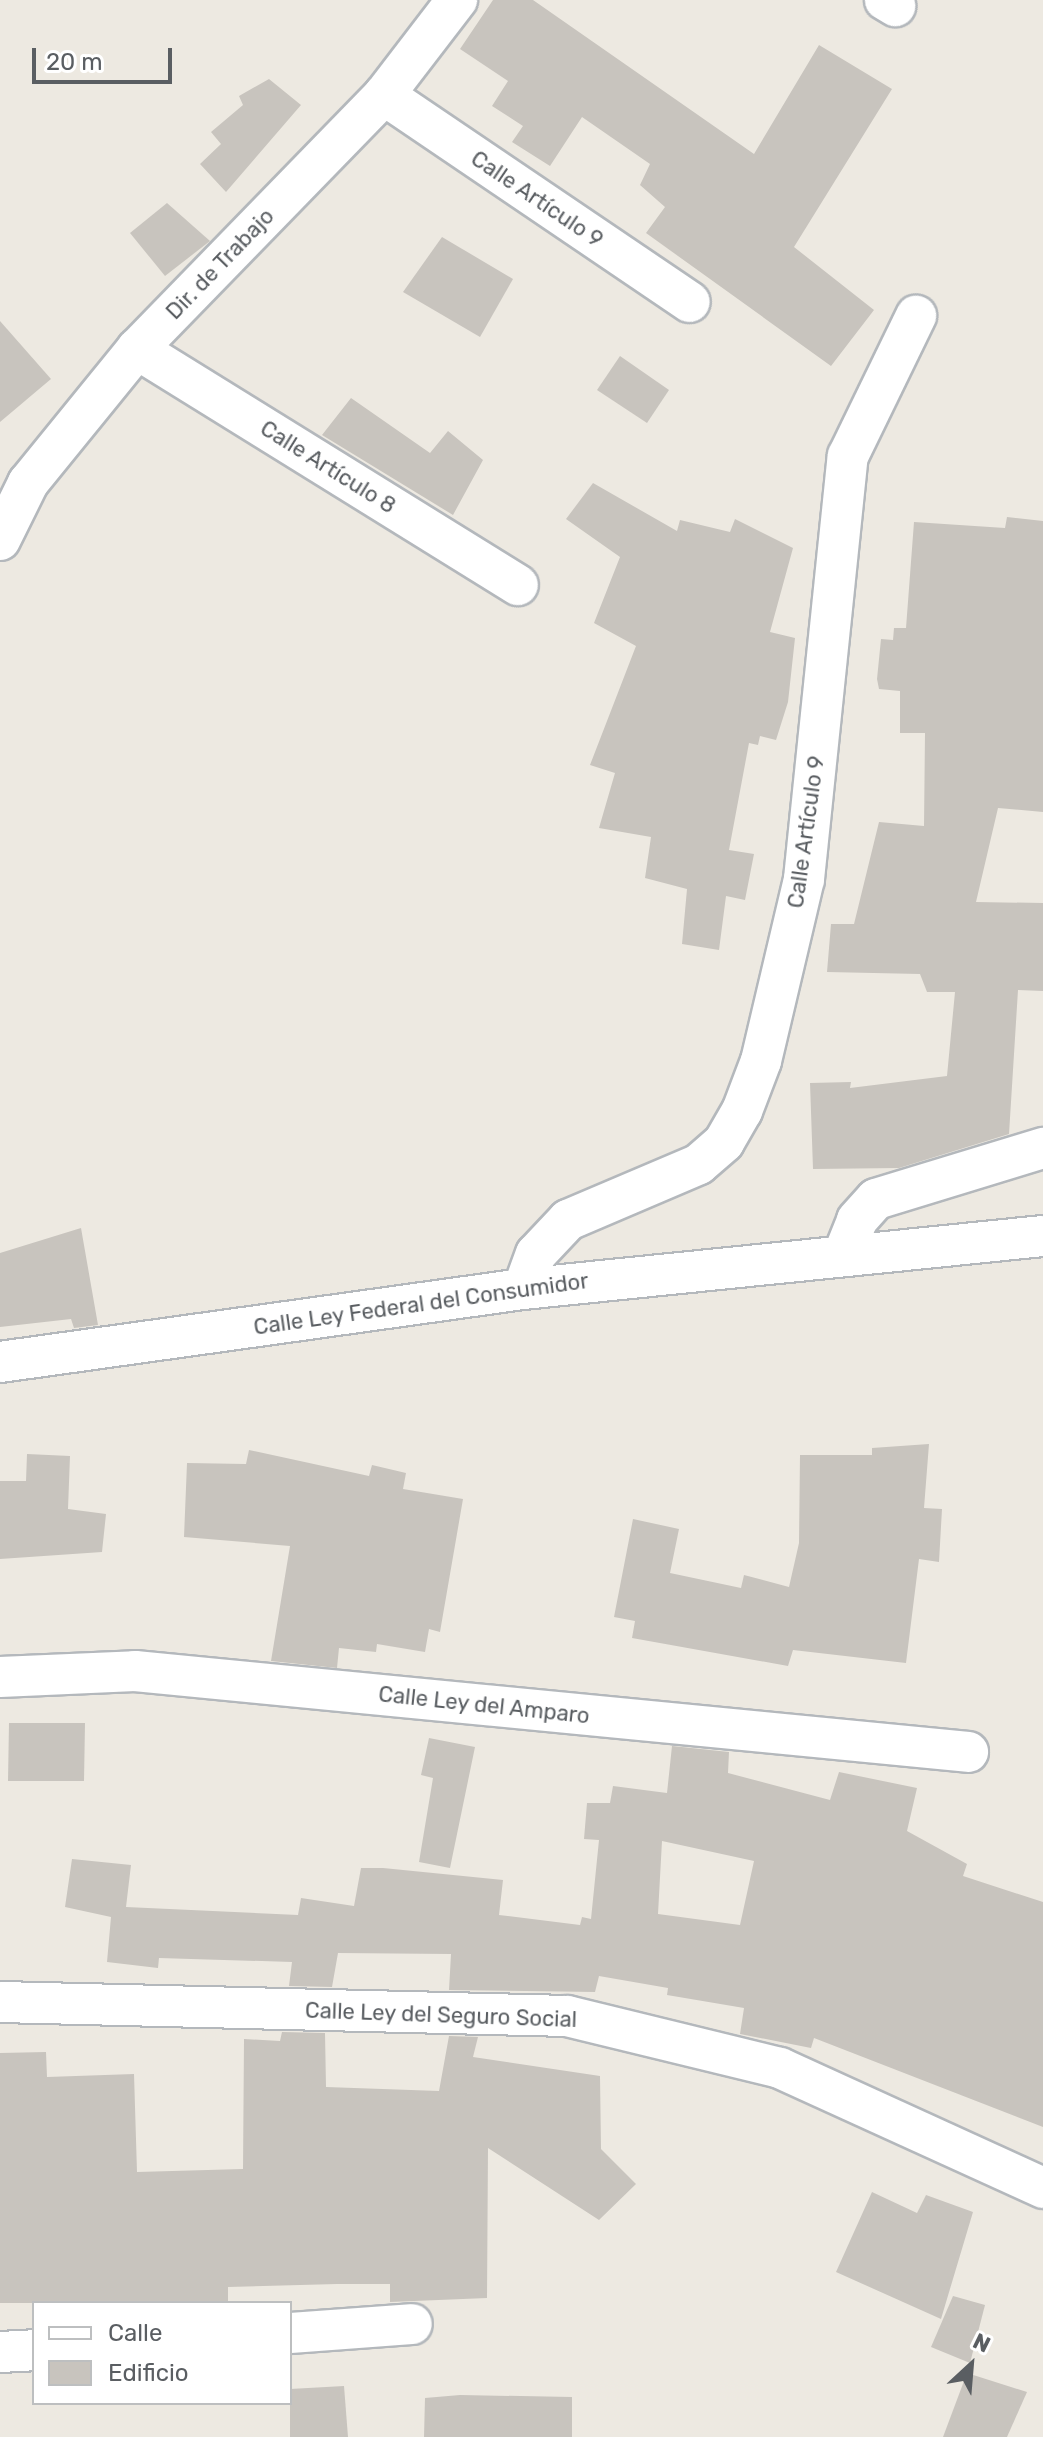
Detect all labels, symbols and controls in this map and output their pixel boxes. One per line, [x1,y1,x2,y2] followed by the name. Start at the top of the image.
[36,32,176,82] scale bar
[46,48,103,76] text: 20 m
[466,145,608,253] street label: Calle Artículo 9
[160,203,280,325] street label: Dir. de Trabajo
[255,415,401,519] street label: Calle Artículo 8
[782,754,830,910] street label: Calle Artículo 9
[252,1267,590,1341] street label: Calle Ley Federal del Consumidor
[377,1681,591,1729] street label: Calle Ley del Amparo
[304,1997,578,2033] street label: Calle Ley del Seguro Social
[32,2301,292,2405] legend
[108,2319,162,2347] text: Calle
[931,2325,1011,2405] north arrow
[969,2327,995,2359] text: N
[108,2359,189,2387] text: Edificio

